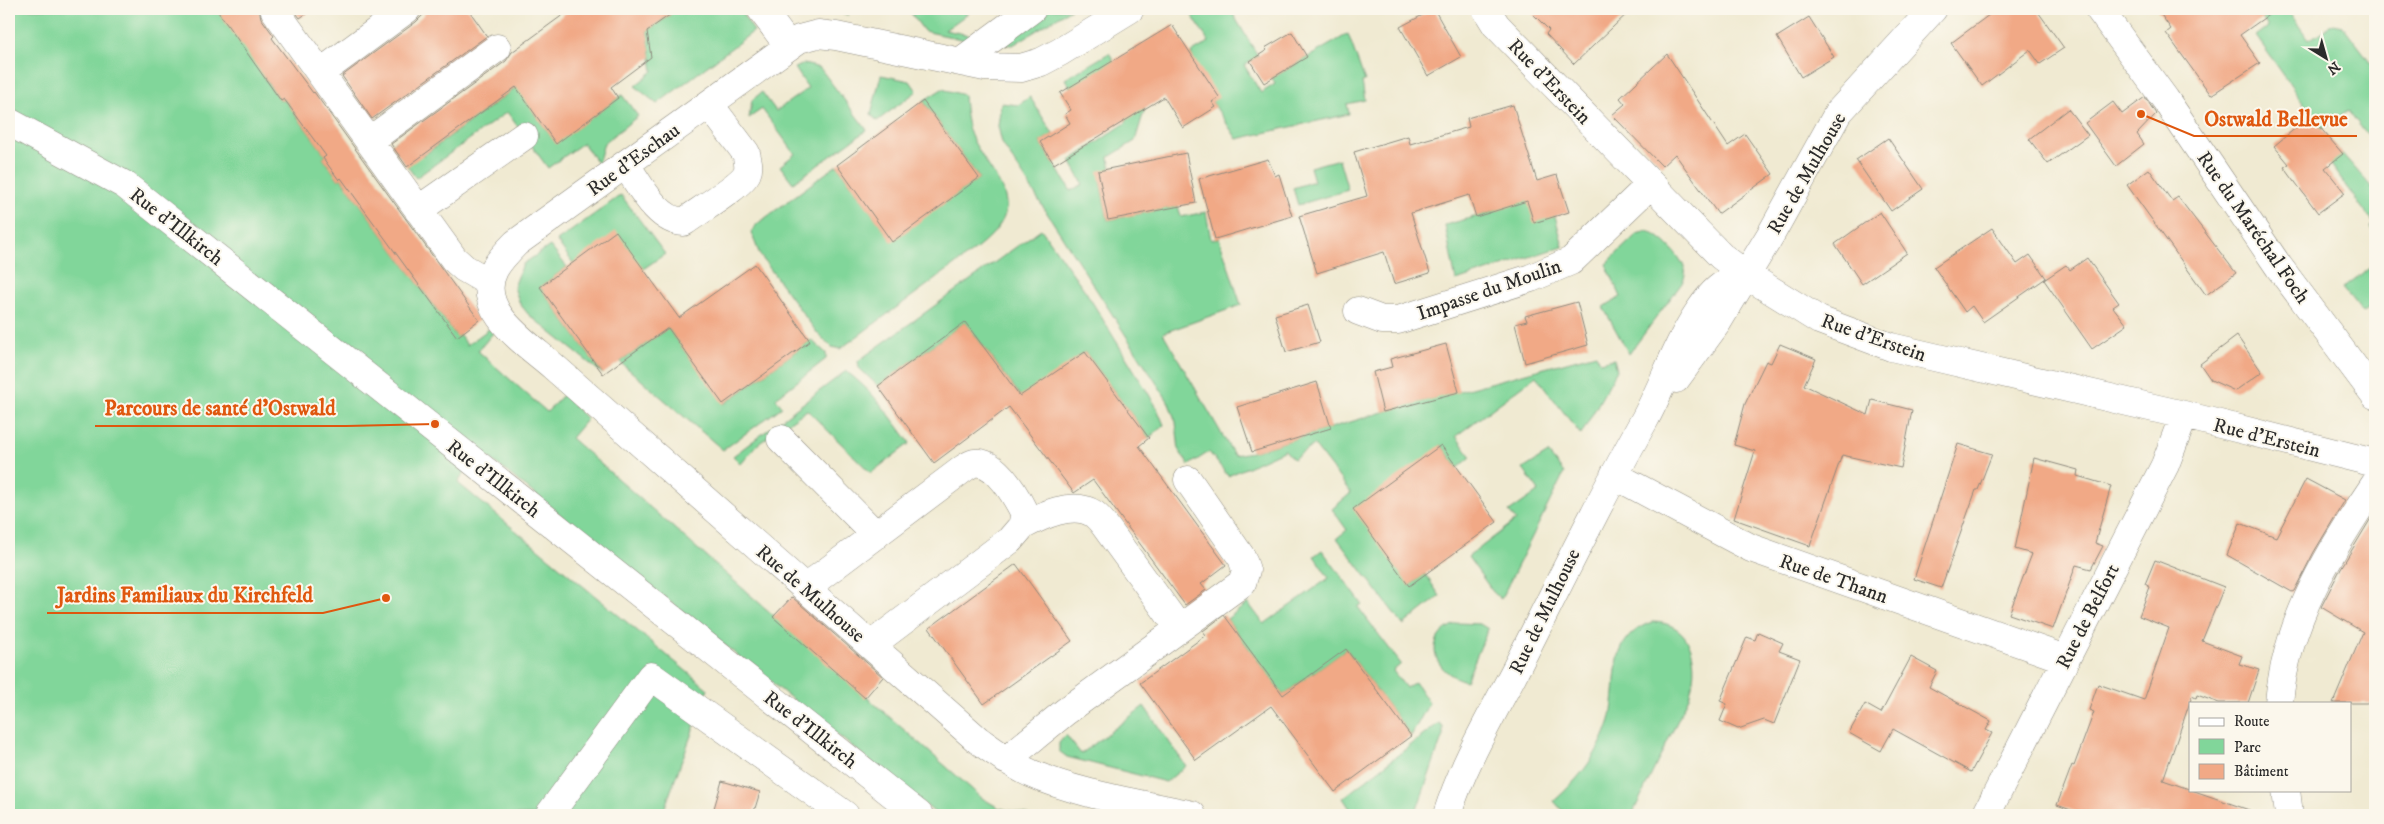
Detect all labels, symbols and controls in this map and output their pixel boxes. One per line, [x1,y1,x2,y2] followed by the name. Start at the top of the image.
[2302,32,2352,82] north arrow
[1502,34,1596,130] street label: Rue d'Erstein
[2323,57,2343,79] text: N
[2194,100,2357,136] callout: Ostwald Bellevue
[2204,107,2348,133] text: Ostwald Bellevue
[1762,108,1852,239] street label: Rue de Mulhouse
[583,118,685,202] street label: Rue d'Eschau
[2191,147,2315,309] street label: Rue du Maréchal Foch
[124,183,228,272] street label: Rue d'Illkirch
[1414,254,1565,327] street label: Impasse du Moulin
[1818,309,1930,368] street label: Rue d'Erstein
[95,390,346,426] callout: Parcours de santé d'Ostwald
[104,396,336,422] text: Parcours de santé d'Ostwald
[2211,413,2323,464] street label: Rue d'Erstein
[441,435,545,524] street label: Rue d'Illkirch
[750,540,870,648] street label: Rue de Mulhouse
[1504,545,1586,678] street label: Rue de Mulhouse
[1776,549,1892,610] street label: Rue de Thann
[2051,560,2126,674] street label: Rue de Belfort
[47,577,323,613] callout: Jardins Familiaux du Kirchfeld
[55,583,314,609] text: Jardins Familiaux du Kirchfeld
[758,686,862,775] street label: Rue d'Illkirch
[2189,702,2352,792] legend
[2234,712,2269,731] text: Route
[2234,738,2262,757] text: Parc
[2234,762,2289,781] text: Bâtiment

